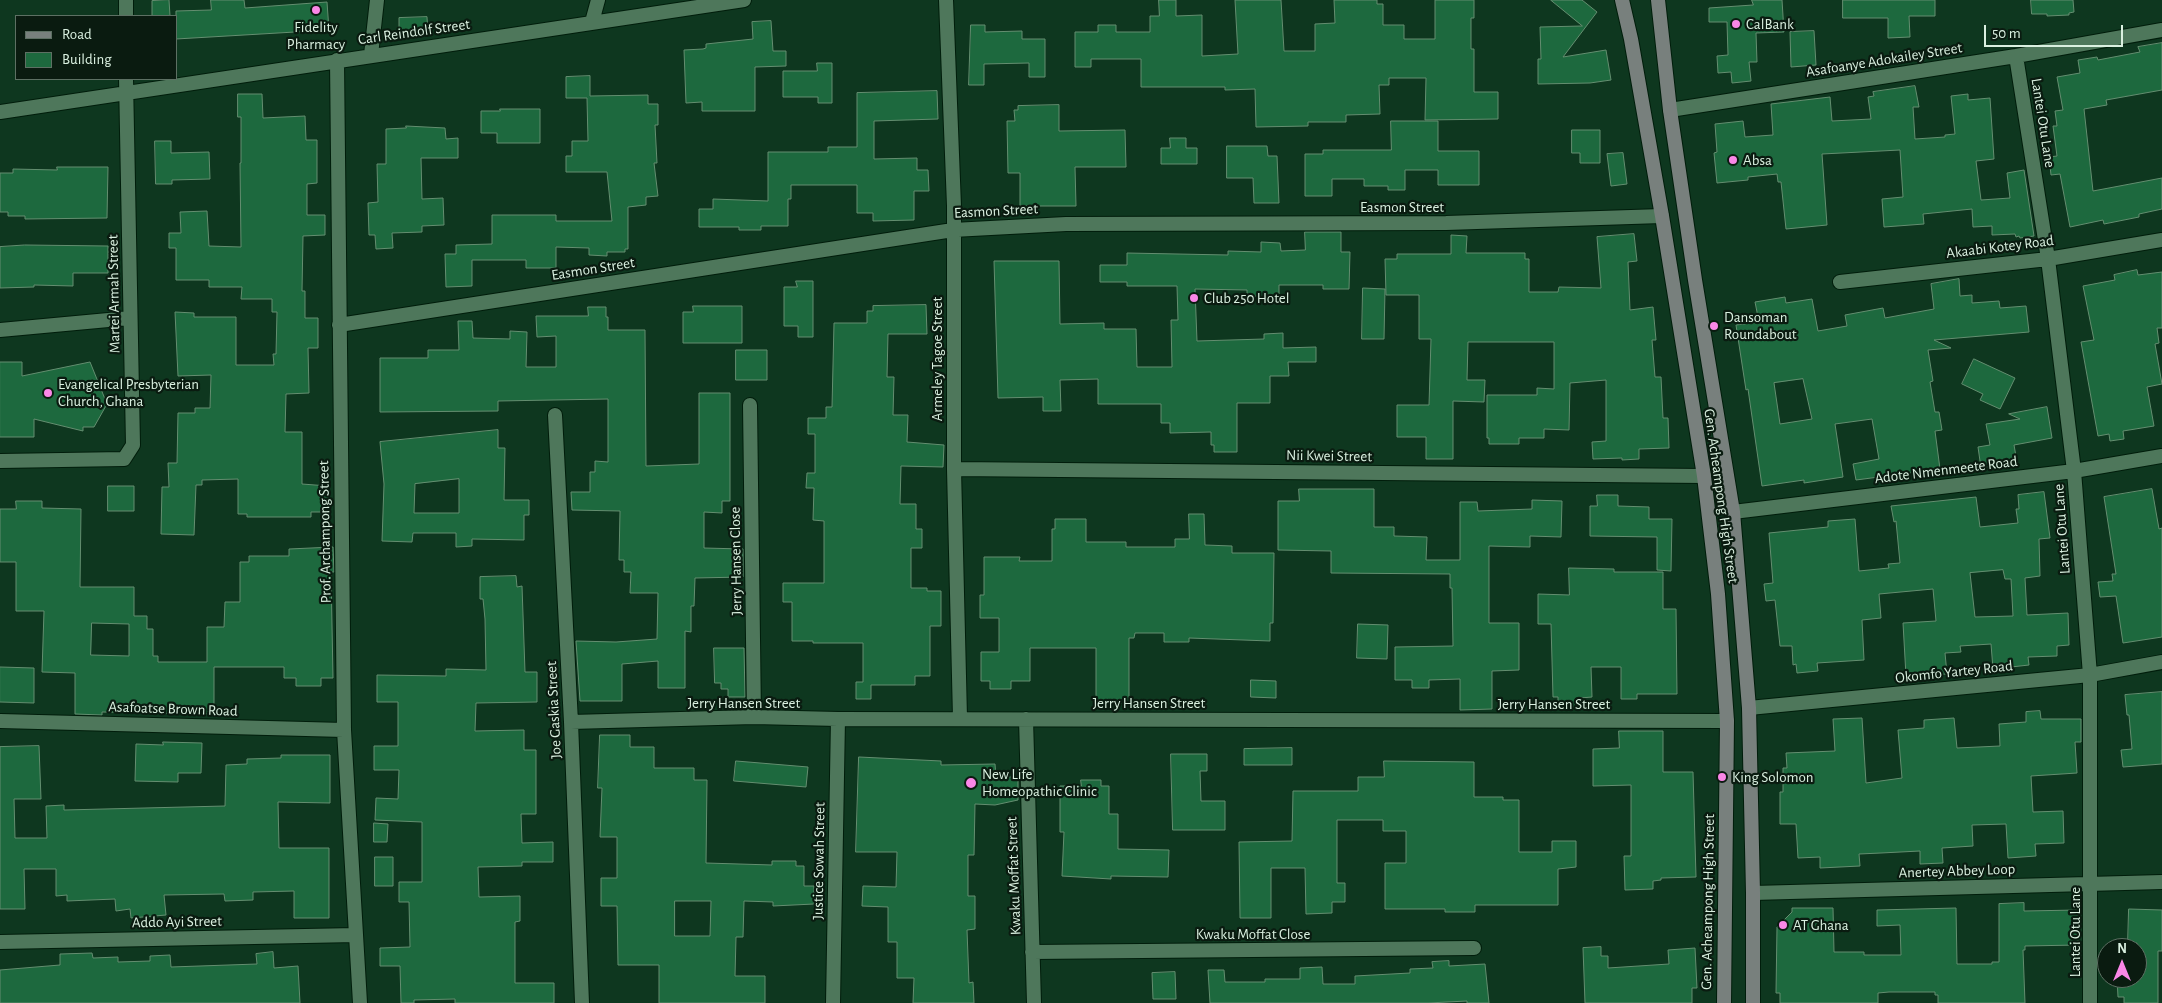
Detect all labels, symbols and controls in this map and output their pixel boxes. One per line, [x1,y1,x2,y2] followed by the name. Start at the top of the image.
[310,4,322,16] marker: Fidelity Pharmacy
[15,15,178,80] legend
[357,15,471,49] street label: Carl Reindolf Street
[1746,15,1794,33] place label: CalBank
[1987,15,2126,47] scale bar
[287,18,345,53] place label: Fidelity Pharmacy
[1730,18,1742,30] marker: CalBank
[1992,26,2021,41] text: 50 m
[62,27,92,42] text: Road
[1805,39,1963,81] street label: Asafoanye Adokailey Street
[62,52,112,67] text: Building
[2027,77,2059,169] street label: Lantei Otu Lane
[1743,151,1772,169] place label: Absa
[1727,154,1739,166] marker: Absa
[1360,198,1444,216] street label: Easmon Street
[954,200,1038,222] street label: Easmon Street
[1945,231,2055,263] street label: Akaabi Kotey Road
[104,234,124,354] street label: Martei Armah Street
[550,254,636,284] street label: Easmon Street
[1204,289,1289,307] place label: Club 250 Hotel
[1188,292,1200,304] marker: Club 250 Hotel
[928,297,946,421] street label: Armeley Tagoe Street
[1724,308,1797,343] place label: Dansoman Roundabout
[1708,320,1720,332] marker: Dansoman Roundabout
[58,375,199,410] place label: Evangelical Presbyterian Church, Ghana
[42,387,54,399] marker: Evangelical Presbyterian Church, Ghana
[1700,408,1742,584] street label: Gen. Acheampong High Street
[1286,446,1372,466] street label: Nii Kwei Street
[1874,452,2018,488] street label: Adote Nmenmeete Road
[315,460,335,604] street label: Prof. Archampong Street
[2050,483,2074,575] street label: Lantei Otu Lane
[726,507,746,615] street label: Jerry Hansen Close
[1894,657,2014,687] street label: Okomfo Yartey Road
[542,661,566,759] street label: Joe Gaskia Street
[688,694,800,712] street label: Jerry Hansen Street
[1093,694,1205,712] street label: Jerry Hansen Street
[1498,695,1610,713] street label: Jerry Hansen Street
[108,698,238,720] street label: Asafoatse Brown Road
[982,765,1097,800] place label: New Life Homeopathic Clinic
[1732,768,1813,786] place label: King Solomon
[1716,771,1728,783] marker: King Solomon
[964,776,978,790] marker: New Life Homeopathic Clinic
[809,802,829,920] street label: Justice Sowah Street
[1697,814,1719,990] street label: Gen. Acheampong High Street
[1003,816,1025,936] street label: Kwaku Moffat Street
[1898,860,2016,882] street label: Anertey Abbey Loop
[2066,887,2084,977] street label: Lantei Otu Lane
[132,912,222,932] street label: Addo Ayi Street
[1793,916,1849,934] place label: AT Ghana
[1777,919,1789,931] marker: AT Ghana
[1196,925,1310,943] street label: Kwaku Moffat Close
[2097,938,2147,988] north arrow
[2117,942,2127,956] text: N

